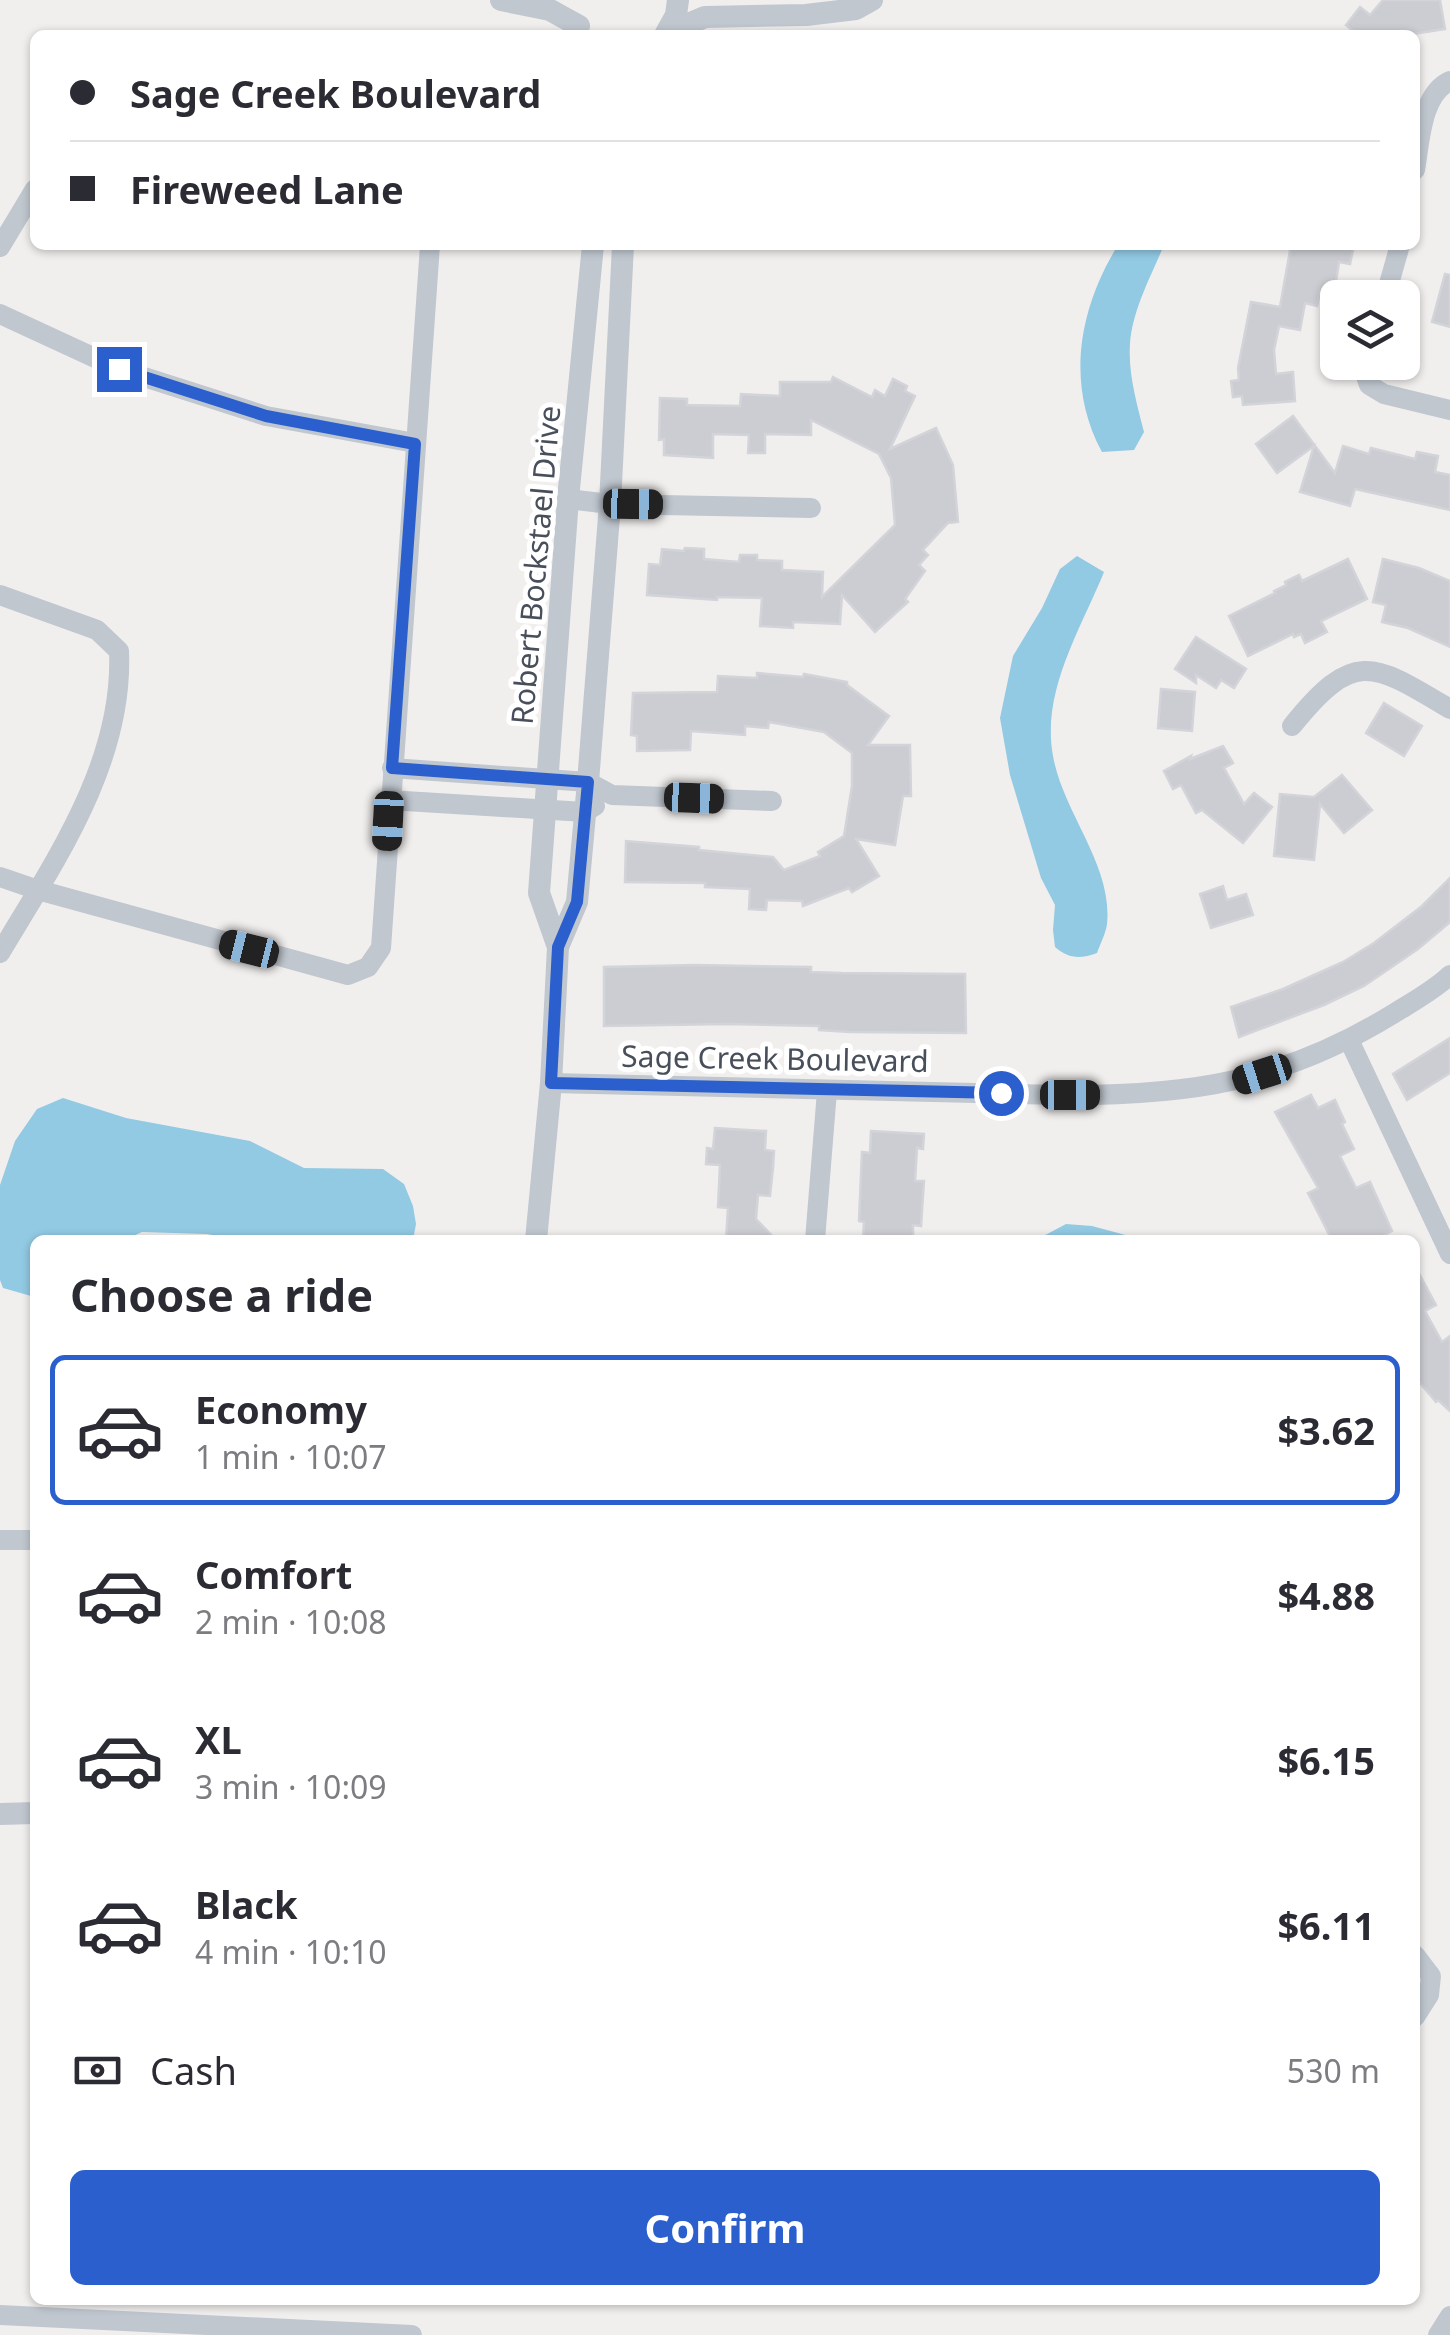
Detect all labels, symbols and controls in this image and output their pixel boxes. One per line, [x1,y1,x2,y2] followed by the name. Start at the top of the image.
[130,67,541,119] text: Sage Creek Boulevard
[130,163,404,215] text: Fireweed Lane
[1320,280,1420,380] map controls
[1320,280,1420,380] button: layers
[97,347,142,392] route end
[501,404,569,726] street label: Robert Bockstael Drive
[603,488,663,520] car
[663,782,725,814] car
[371,790,405,852] car
[216,927,282,971] car
[621,1035,929,1081] street label: Sage Creek Boulevard
[1229,1050,1295,1098] car
[979,1071,1024,1116] route start
[1040,1080,1100,1110] car
[70,1264,373,1325] text: Choose a ride
[195,1383,367,1435] text: Economy
[75,1385,165,1475] icon: car
[1277,1404,1375,1456] text: $3.62
[195,1435,387,1478] text: 1 min · 10:07
[195,1548,352,1600] text: Comfort
[75,1550,165,1640] icon: car
[1277,1569,1375,1621] text: $4.88
[195,1600,387,1643] text: 2 min · 10:08
[195,1713,242,1765] text: XL
[75,1715,165,1805] icon: car
[1277,1734,1375,1786] text: $6.15
[195,1765,387,1808] text: 3 min · 10:09
[195,1878,298,1930] text: Black
[75,1880,165,1970] icon: car
[1277,1899,1375,1951] text: $6.11
[195,1930,387,1973] text: 4 min · 10:10
[70,2043,125,2098] icon: cash
[150,2044,237,2096] text: Cash
[1287,2049,1380,2092] text: 530 m
[70,2170,1380,2285] button: Confirm

